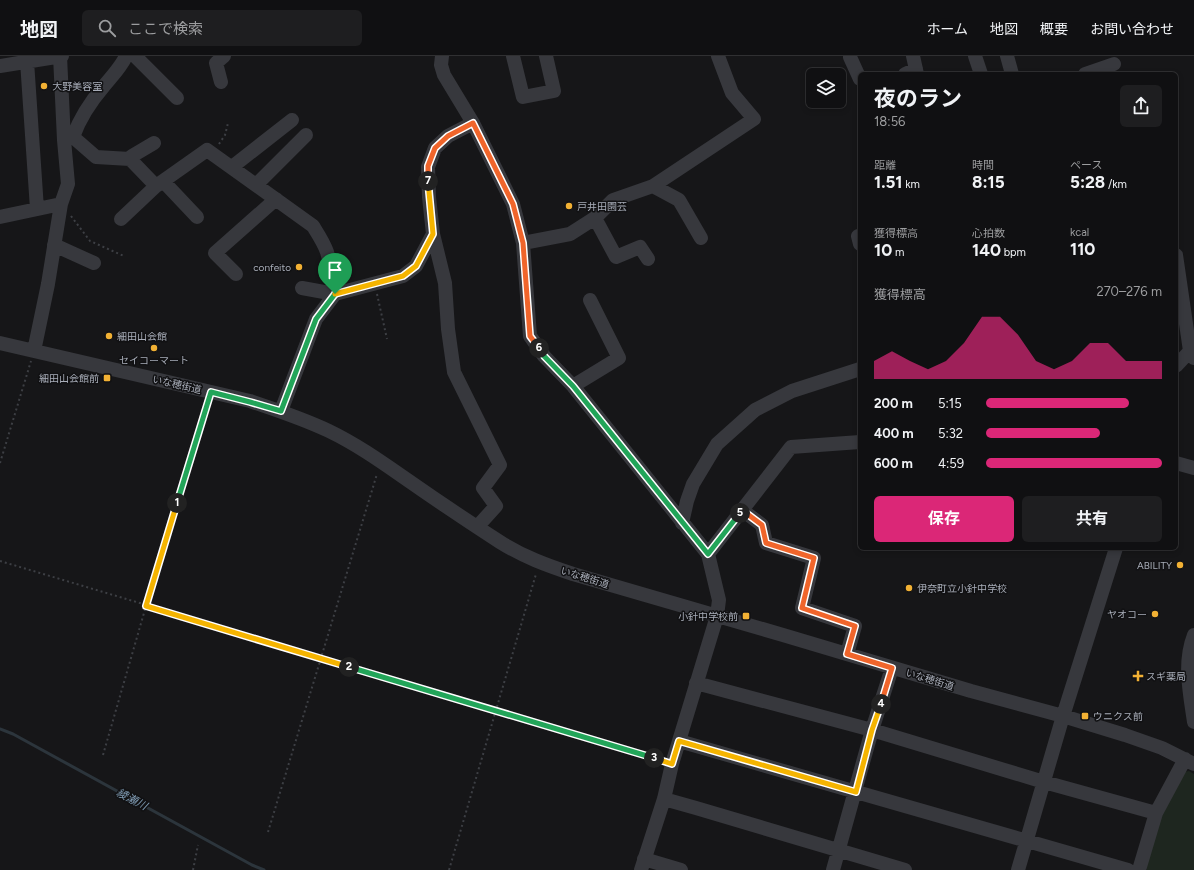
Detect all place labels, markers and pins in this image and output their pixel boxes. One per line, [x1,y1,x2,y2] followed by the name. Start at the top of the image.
[52,80,102,93] place label: 大野美容室
[39,81,49,91] marker: 大野美容室
[418,171,438,191] pin: 7
[577,200,627,213] place label: 戸井田園芸
[564,201,574,211] marker: 戸井田園芸
[318,253,352,294] pin
[253,261,291,274] place label: confeito
[294,262,304,272] marker: confeito
[117,330,167,343] place label: 細田山会館
[104,331,114,341] marker: 細田山会館
[529,338,549,358] pin: 6
[149,343,159,353] marker: セイコーマート
[119,354,189,367] place label: セイコーマート
[39,372,99,385] place label: 細田山会館前
[102,373,112,383] marker: 細田山会館前
[167,493,187,513] pin: 1
[730,503,750,523] pin: 5
[1137,559,1172,572] place label: ABILITY
[1175,560,1185,570] marker: ABILITY
[917,582,1007,595] place label: 伊奈町立小針中学校
[904,583,914,593] marker: 伊奈町立小針中学校
[1107,608,1147,621] place label: ヤオコー
[1150,609,1160,619] marker: ヤオコー
[678,610,738,623] place label: 小針中学校前
[741,611,751,621] marker: 小針中学校前
[339,657,359,677] pin: 2
[1146,670,1186,683] place label: スギ薬局
[1133,671,1143,681] marker: スギ薬局
[871,694,891,714] pin: 4
[1093,710,1143,723] place label: ウニクス前
[1080,711,1090,721] marker: ウニクス前
[644,748,664,768] pin: 3

